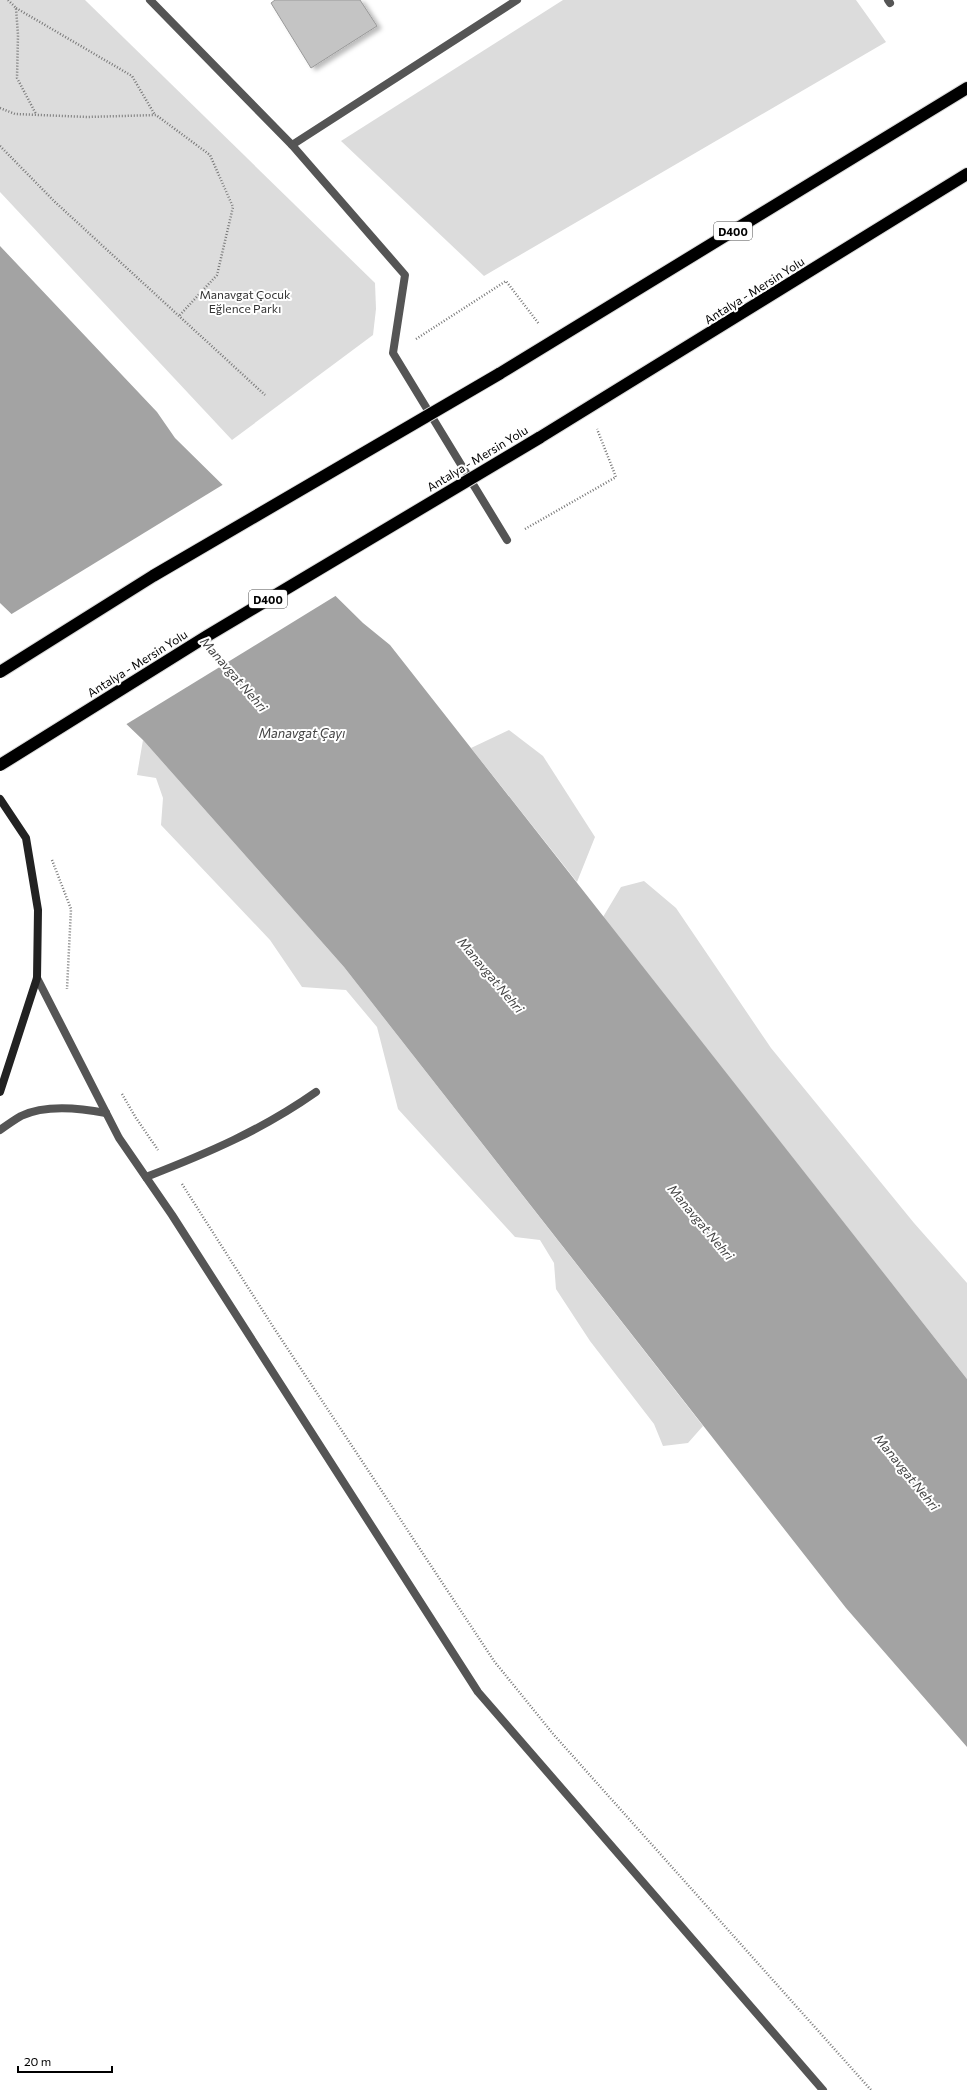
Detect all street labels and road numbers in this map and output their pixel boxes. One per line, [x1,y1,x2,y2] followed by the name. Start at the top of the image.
[714,222,752,240] road number: D400
[701,254,807,326] street label: Antalya - Mersin Yolu
[424,422,530,494] street label: Antalya - Mersin Yolu
[249,590,287,608] road number: D400
[84,627,190,699] street label: Antalya - Mersin Yolu

